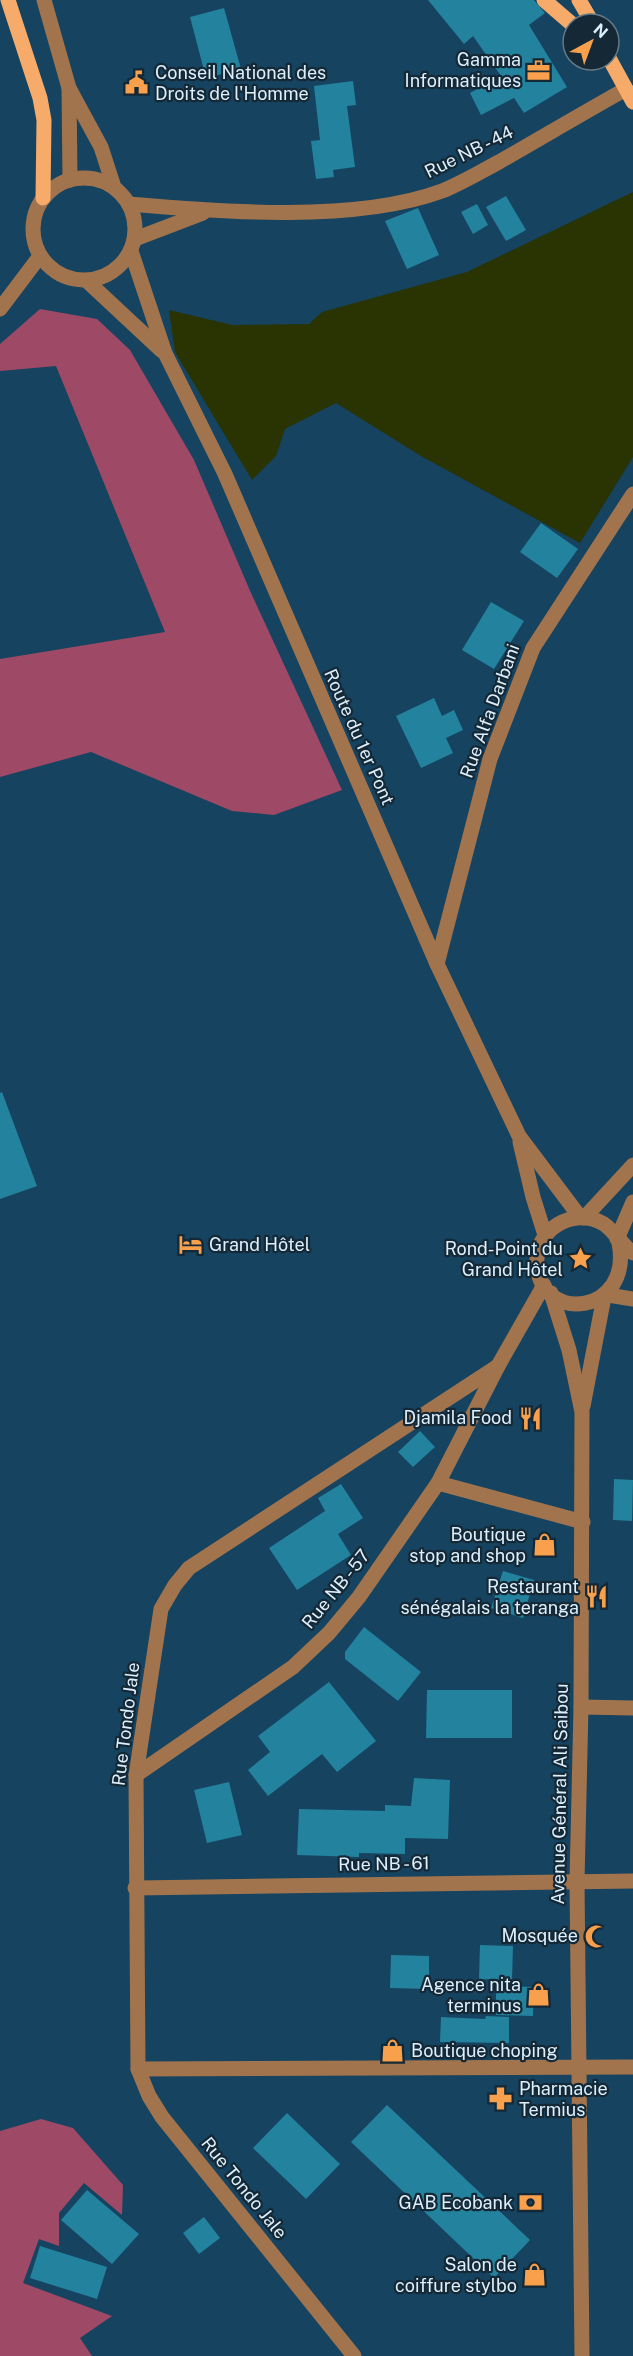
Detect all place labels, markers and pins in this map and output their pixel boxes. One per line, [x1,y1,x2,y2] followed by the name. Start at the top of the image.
[405,49,521,91] place label: Gamma Informatiques
[526,57,552,83] office icon: Gamma Informatiques
[155,62,326,104] place label: Conseil National des Droits de l'Homme
[124,70,150,96] public building icon: Conseil National des Droits de l'Homme
[178,1232,204,1258] hotel icon: Grand Hôtel
[209,1234,310,1255] place label: Grand Hôtel
[445,1238,563,1280] place label: Rond-Point du Grand Hôtel
[568,1246,594,1272] place icon: Rond-Point du Grand Hôtel
[517,1405,543,1431] restaurant icon: Djamila Food
[403,1407,512,1428] place label: Djamila Food
[409,1524,526,1566] place label: Boutique stop and shop
[531,1532,557,1558] shop icon: Boutique stop and shop
[401,1576,579,1618] place label: Restaurant sénégalais la teranga
[584,1584,610,1610] restaurant icon: Restaurant sénégalais la teranga
[583,1923,609,1949] mosque icon: Mosquée
[501,1925,578,1946] place label: Mosquée
[421,1974,521,2016] place label: Agence nita terminus
[526,1982,552,2008] shop icon: Agence nita terminus
[380,2038,406,2064] shop icon: Boutique choping
[411,2040,558,2061] place label: Boutique choping
[519,2078,608,2120] place label: Pharmacie Termius
[488,2086,514,2112] pharmacy icon: Pharmacie Termius
[518,2190,544,2216] bank icon: GAB Ecobank
[399,2192,513,2213] place label: GAB Ecobank
[395,2254,517,2296] place label: Salon de coiffure stylbo
[522,2262,548,2288] shop icon: Salon de coiffure stylbo

